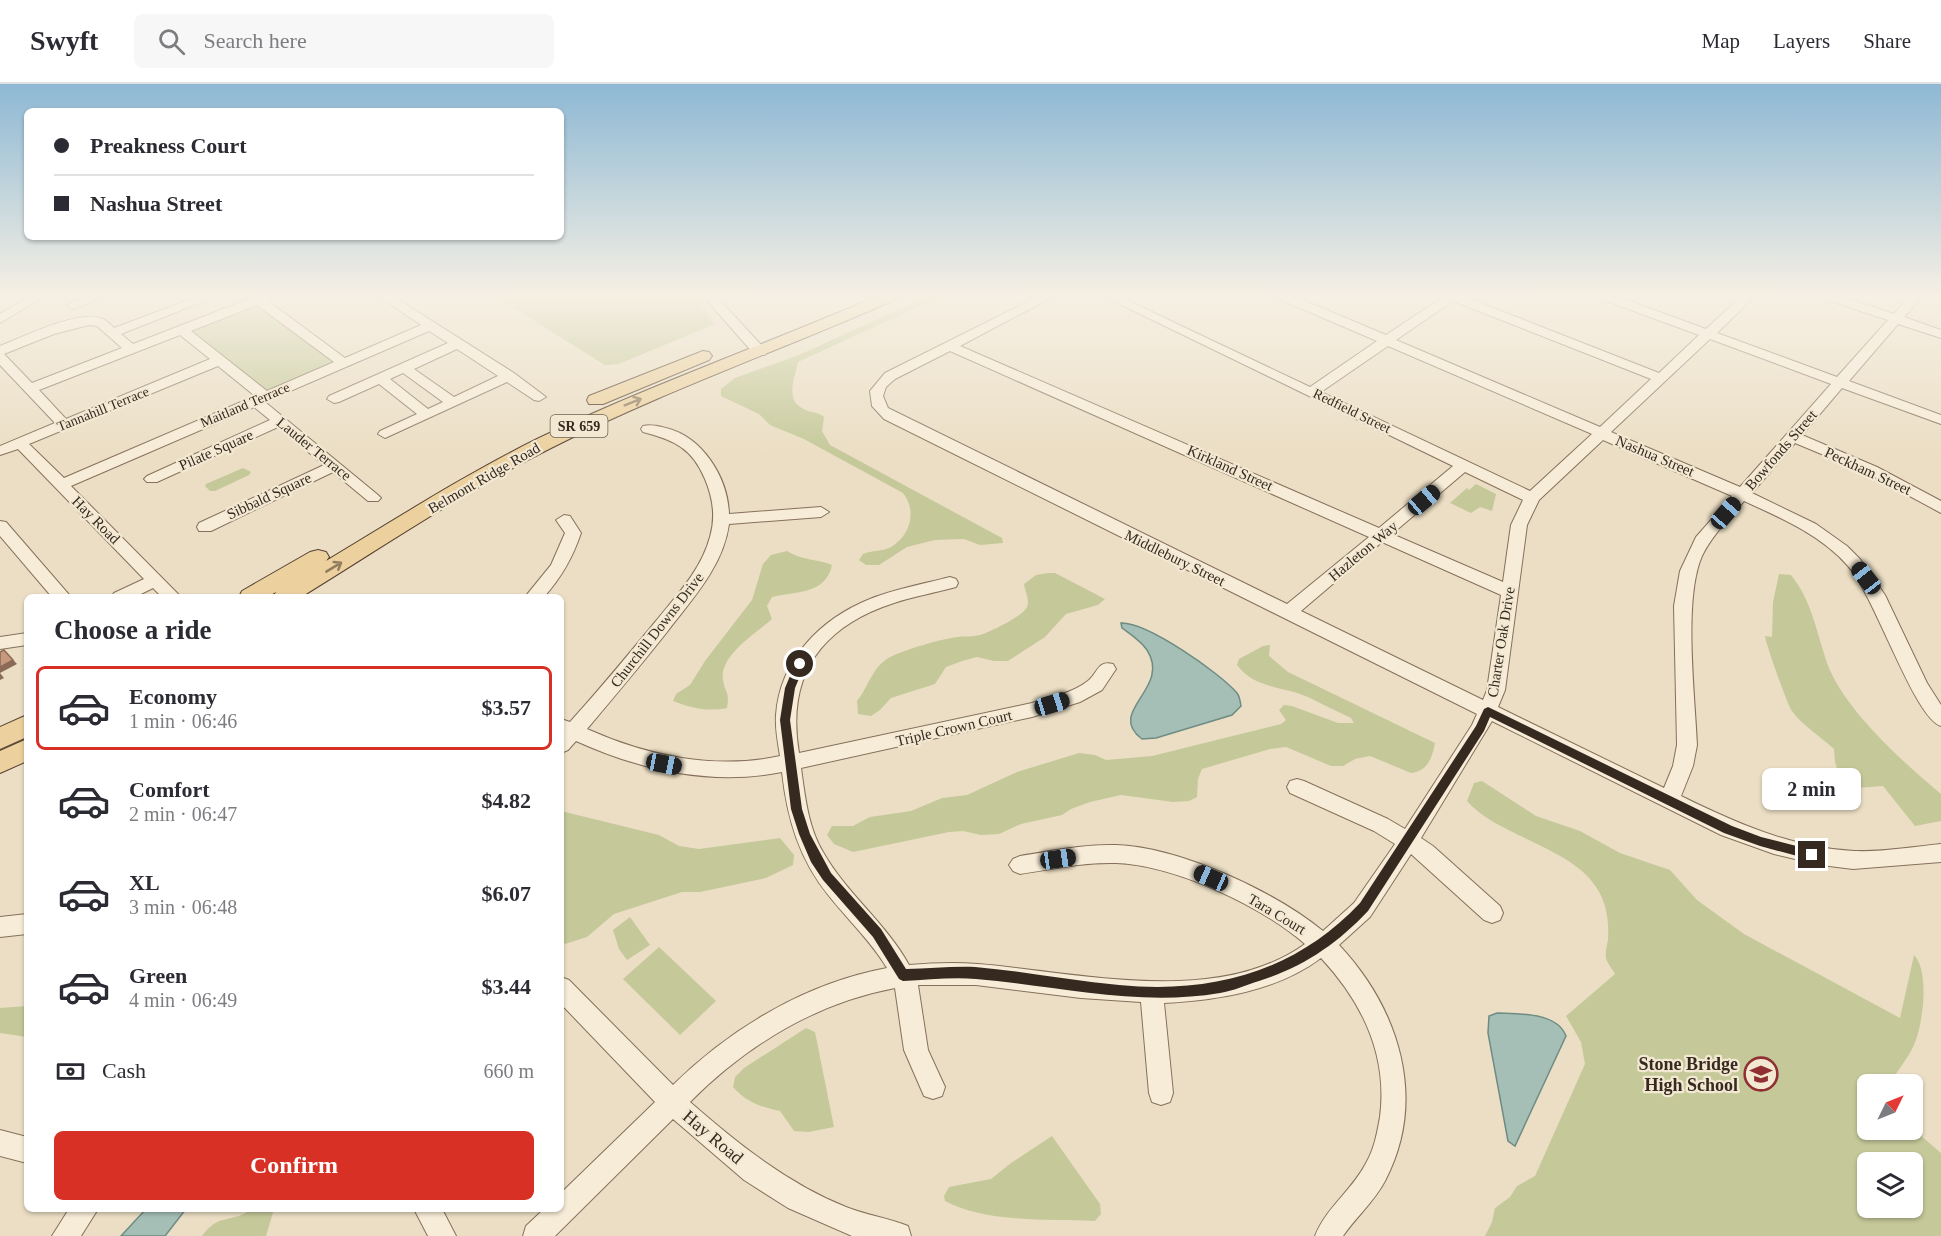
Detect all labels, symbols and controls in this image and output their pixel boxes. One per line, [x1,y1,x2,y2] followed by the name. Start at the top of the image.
[134,14,554,68] search box
[30,25,98,56] text: Swyft
[155,25,188,58] icon: search
[203,28,307,53] text: Search here
[1702,29,1740,53] text: Map
[1773,29,1830,53] text: Layers
[1863,29,1911,53] text: Share
[90,133,247,158] text: Preakness Court
[90,191,222,216] text: Nashua Street
[198,379,292,431] street label: Maitland Terrace
[55,384,151,434] street label: Tannahill Terrace
[1311,386,1393,436] street label: Redfield Street
[623,396,642,407] one-way arrow
[1742,406,1821,493] street label: Bowfonds Street
[274,414,355,484] street label: Lauder Terrace
[550,415,608,437] road number: SR 659
[176,426,256,473] street label: Pilate Square
[1613,432,1697,480] street label: Nashua Street
[425,439,543,517] street label: Belmont Ridge Road
[1185,442,1276,494] street label: Kirkland Street
[1822,444,1915,498] street label: Peckham Street
[224,469,314,523] street label: Sibbald Square
[1404,482,1444,518] car
[69,493,123,547] street label: Hay Road
[1707,494,1745,532] car
[1325,517,1401,584] street label: Hazleton Way
[1122,527,1228,590] street label: Middlebury Street
[1848,558,1884,598] car
[325,560,342,572] one-way arrow
[607,569,707,690] street label: Churchill Downs Drive
[1484,585,1518,698] street label: Charter Oak Drive
[54,615,212,645] text: Choose a ride
[786,650,813,677] route start
[57,681,111,735] icon: car
[129,684,217,709] text: Economy
[1032,690,1072,718] car
[482,695,531,720] text: $3.57
[894,707,1014,749] street label: Triple Crown Court
[129,710,237,732] text: 1 min · 06:46
[645,752,683,776] car
[1762,768,1862,810] callout: 2 min
[57,774,111,828] icon: car
[129,777,210,802] text: Comfort
[1787,778,1836,800] text: 2 min
[482,788,531,813] text: $4.82
[129,803,237,825] text: 2 min · 06:47
[1798,841,1825,868] route end
[1039,848,1077,870] car
[1191,862,1231,894] car
[57,867,111,921] icon: car
[129,870,160,895] text: XL
[482,881,531,906] text: $6.07
[1245,891,1309,938] street label: Tara Court
[129,896,237,918] text: 3 min · 06:48
[57,960,111,1014] icon: car
[129,963,187,988] text: Green
[482,974,531,999] text: $3.44
[129,989,237,1011] text: 4 min · 06:49
[1638,1054,1738,1095] place label: Stone Bridge High School
[54,1055,87,1088] icon: cash
[1743,1056,1779,1092] school or university icon: Stone Bridge High School
[102,1058,146,1083] text: Cash
[483,1060,534,1082] text: 660 m
[1857,1074,1923,1140] north arrow
[1857,1074,1923,1218] map controls
[679,1106,747,1168] street label: Hay Road
[54,1131,534,1200] button: Confirm
[1857,1152,1923,1218] button: layers

